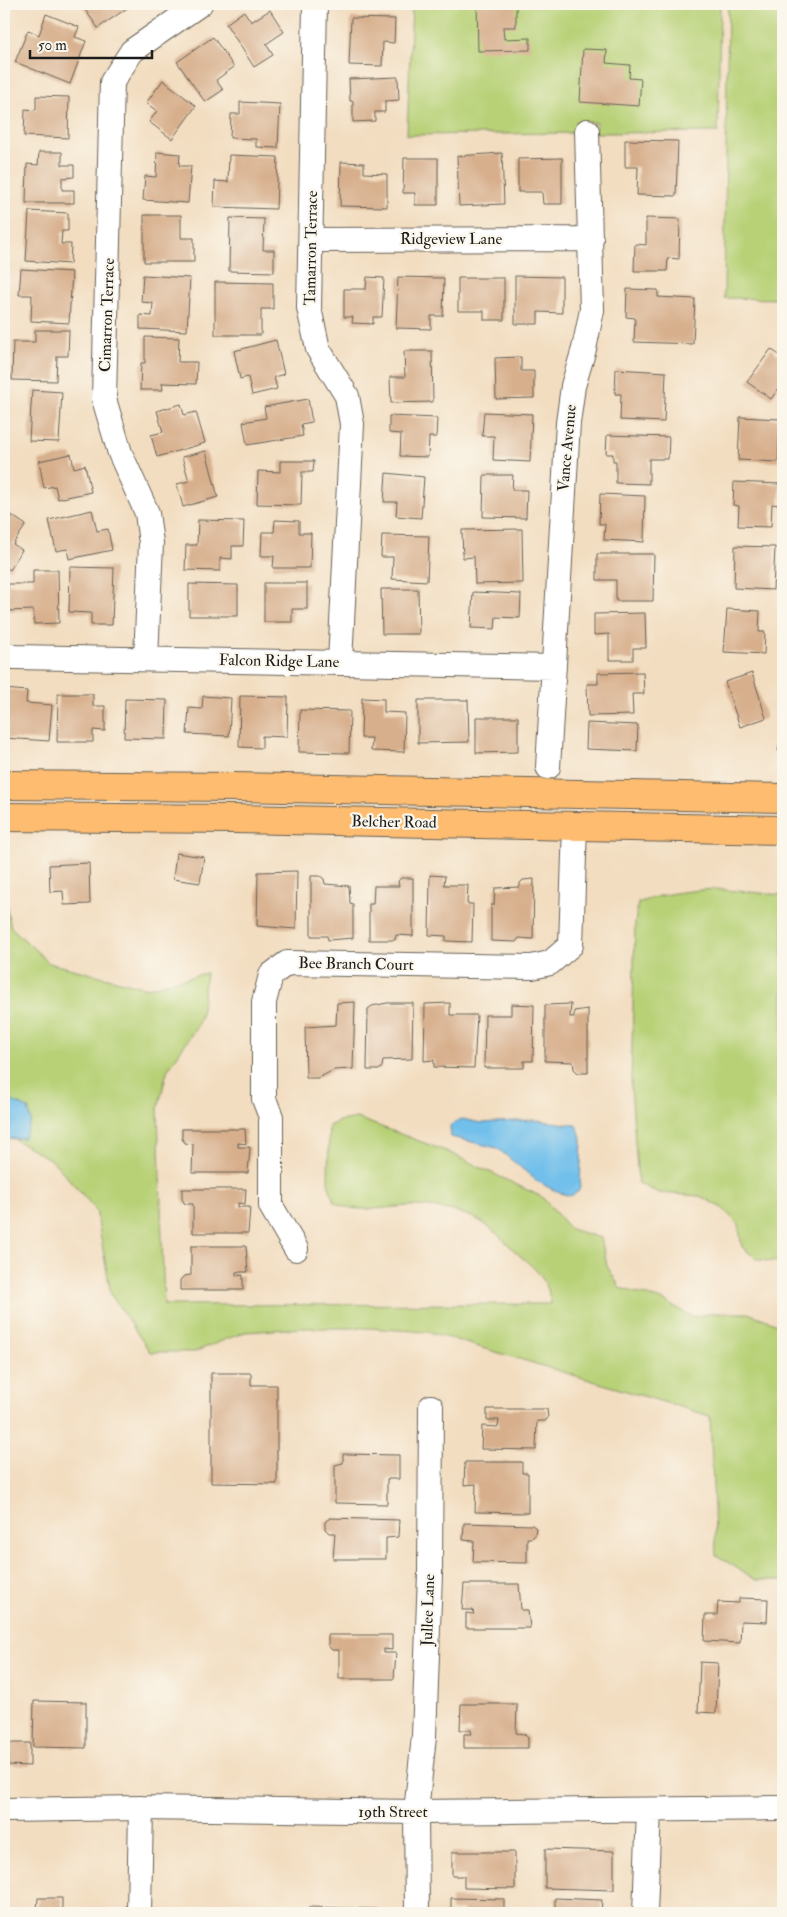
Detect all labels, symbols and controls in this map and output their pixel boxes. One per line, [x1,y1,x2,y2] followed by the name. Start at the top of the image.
[30,28,152,60] scale bar
[38,36,67,55] text: 50 m
[300,190,322,306] street label: Tamarron Terrace
[400,229,502,249] street label: Ridgeview Lane
[95,257,119,372] street label: Cimarron Terrace
[553,403,581,492] street label: Vance Avenue
[219,650,340,672] street label: Falcon Ridge Lane
[351,811,437,833] street label: Belcher Road
[298,953,414,975] street label: Bee Branch Court
[417,1573,440,1648] street label: Jullee Lane
[358,1802,428,1822] street label: 19th Street

